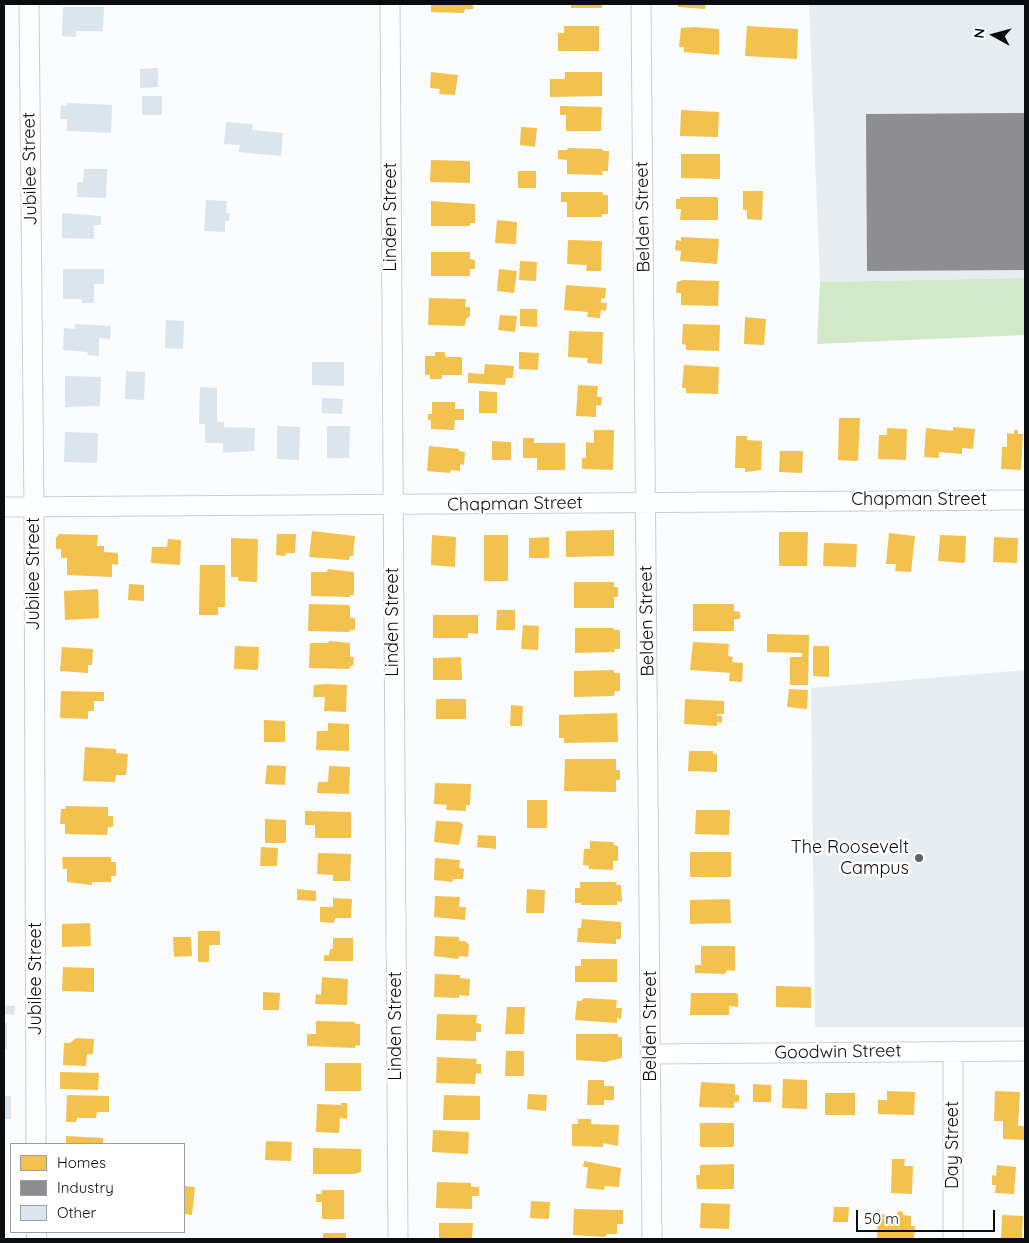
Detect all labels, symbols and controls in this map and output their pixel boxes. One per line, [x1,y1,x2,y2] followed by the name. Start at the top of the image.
[969,10,1019,60] north arrow
[970,27,989,39] text: N
[18,112,42,226] street label: Jubilee Street
[631,161,655,273] street label: Belden Street
[380,162,402,272] street label: Linden Street
[851,489,987,511] street label: Chapman Street
[447,492,583,516] street label: Chapman Street
[23,517,45,631] street label: Jubilee Street
[635,565,659,677] street label: Belden Street
[382,567,404,677] street label: Linden Street
[791,837,909,880] place label: The Roosevelt Campus
[913,852,925,864] marker: The Roosevelt Campus
[25,922,47,1036] street label: Jubilee Street
[640,970,662,1082] street label: Belden Street
[385,971,407,1081] street label: Linden Street
[774,1040,902,1064] street label: Goodwin Street
[942,1101,964,1189] street label: Day Street
[10,1143,185,1233] legend
[57,1153,106,1172] text: Homes
[57,1178,114,1197] text: Industry
[859,1200,998,1232] scale bar
[57,1203,96,1222] text: Other
[864,1209,899,1228] text: 50 m

